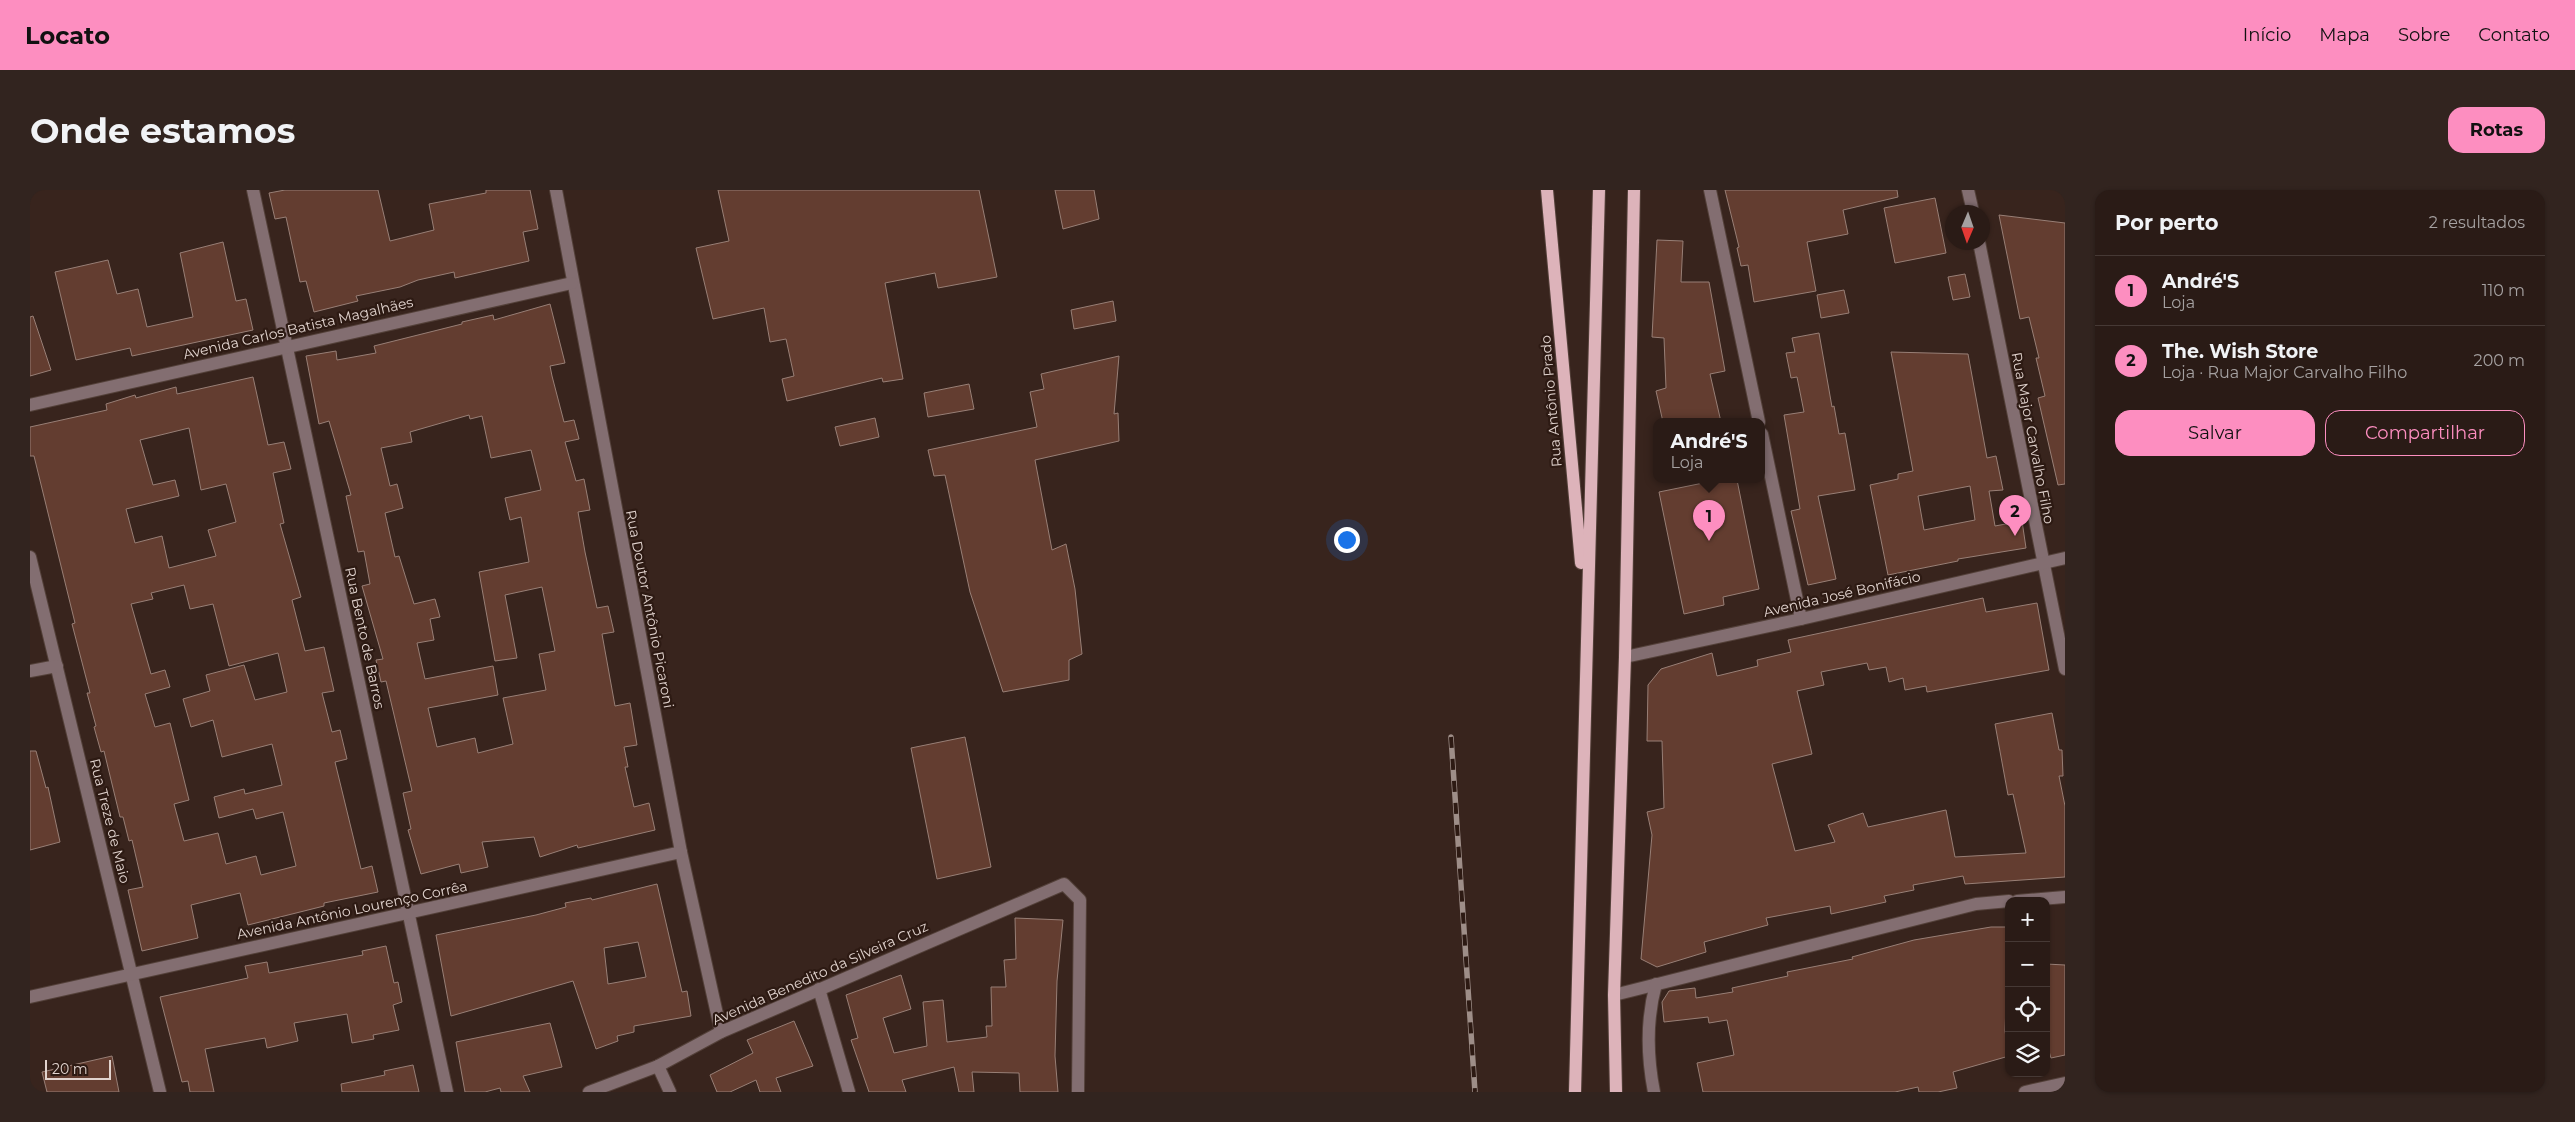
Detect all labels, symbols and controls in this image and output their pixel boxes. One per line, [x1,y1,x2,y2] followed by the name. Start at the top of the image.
[25,21,110,50] text: Locato
[2243,24,2291,46] text: Início
[2319,24,2370,46] text: Mapa
[2398,24,2450,46] text: Sobre
[2478,24,2550,46] text: Contato
[2448,107,2545,153] button: Rotas
[30,109,295,152] text: Onde estamos
[1945,205,1990,250] north arrow
[2115,210,2219,235] text: Por perto
[2429,213,2525,232] text: 2 resultados
[2162,270,2239,293] text: André'S
[2128,281,2134,300] text: 1
[2482,281,2525,300] text: 110 m
[181,293,415,363] street label: Avenida Carlos Batista Magalhães
[2162,293,2195,312] text: Loja
[1536,334,1566,468] street label: Rua Antônio Prado
[2162,340,2318,363] text: The. Wish Store
[2007,350,2059,526] street label: Rua Major Carvalho Filho
[2126,351,2136,370] text: 2
[2474,351,2525,370] text: 200 m
[2162,363,2407,382] text: Loja · Rua Major Carvalho Filho
[2115,410,2315,456] button: Salvar
[2325,410,2525,456] button: Compartilhar
[1653,418,1765,483] popup
[1670,430,1748,453] text: André'S
[1670,453,1704,472] text: Loja
[1999,495,2031,536] pin: 2
[1693,500,1725,541] pin: 1
[622,508,678,710] street label: Rua Doutor Antônio Picaroni
[1334,527,1360,553] your location
[341,565,389,711] street label: Rua Bento de Barros
[1762,567,1923,621] street label: Avenida José Bonifácio
[86,757,134,886] street label: Rua Treze de Maio
[235,877,469,943] street label: Avenida Antônio Lourenço Corrêa
[2005,897,2050,1077] map controls
[2005,897,2050,942] button: +
[709,917,931,1029] street label: Avenida Benedito da Silveira Cruz
[2005,942,2050,987] button: −
[2005,987,2050,1032] button: locate
[2005,1032,2050,1077] button: layers
[45,1057,111,1080] scale bar
[52,1060,88,1078] text: 20 m

